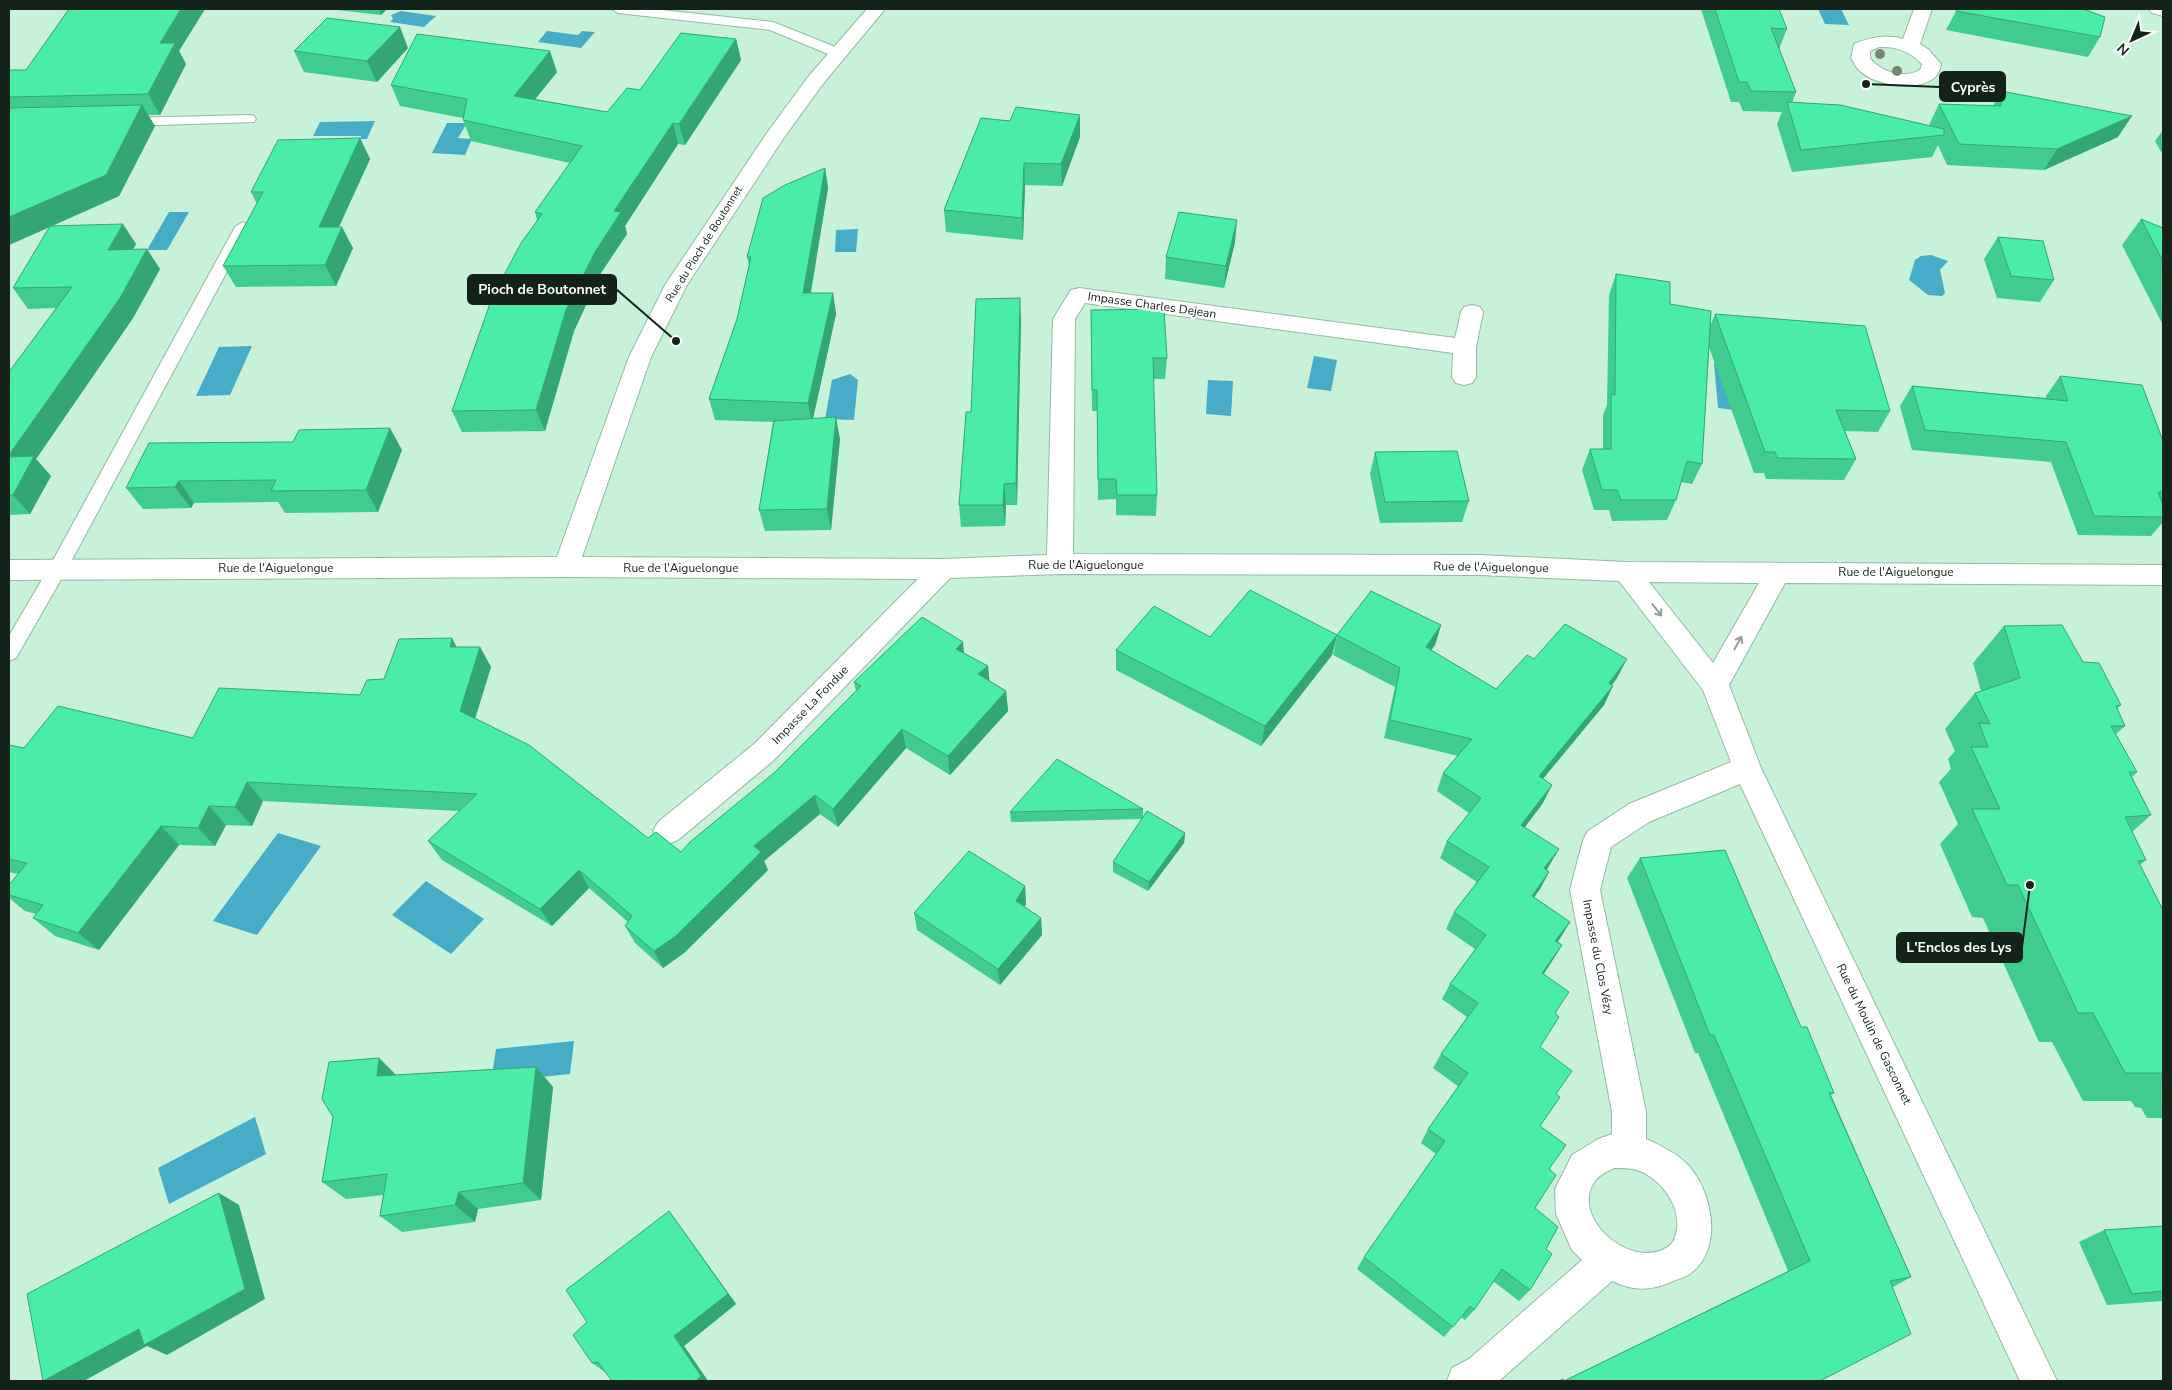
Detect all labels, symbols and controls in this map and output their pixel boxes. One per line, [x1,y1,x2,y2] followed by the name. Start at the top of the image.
[2107,15,2157,65] north arrow
[2113,39,2134,59] text: N
[1940,72,2005,101] callout: Cyprès
[1951,78,1996,97] text: Cyprès
[662,183,746,305] street label: Rue du Pioch de Boutonnet
[468,275,616,304] callout: Pioch de Boutonnet
[478,280,606,299] text: Pioch de Boutonnet
[1087,288,1217,322] street label: Impasse Charles Dejean
[1028,557,1144,573] street label: Rue de l'Aiguelongue
[1433,558,1549,576] street label: Rue de l'Aiguelongue
[218,560,334,576] street label: Rue de l'Aiguelongue
[623,560,739,576] street label: Rue de l'Aiguelongue
[1838,564,1954,580] street label: Rue de l'Aiguelongue
[1651,603,1662,616] one-way arrow
[1733,635,1743,650] one-way arrow
[768,662,852,748] street label: Impasse La Fondue
[1579,898,1617,1017] street label: Impasse du Clos Vézy
[1897,933,2022,962] callout: L'Enclos des Lys
[1906,938,2012,957] text: L'Enclos des Lys
[1833,961,1915,1108] street label: Rue du Moulin de Gasconnet

